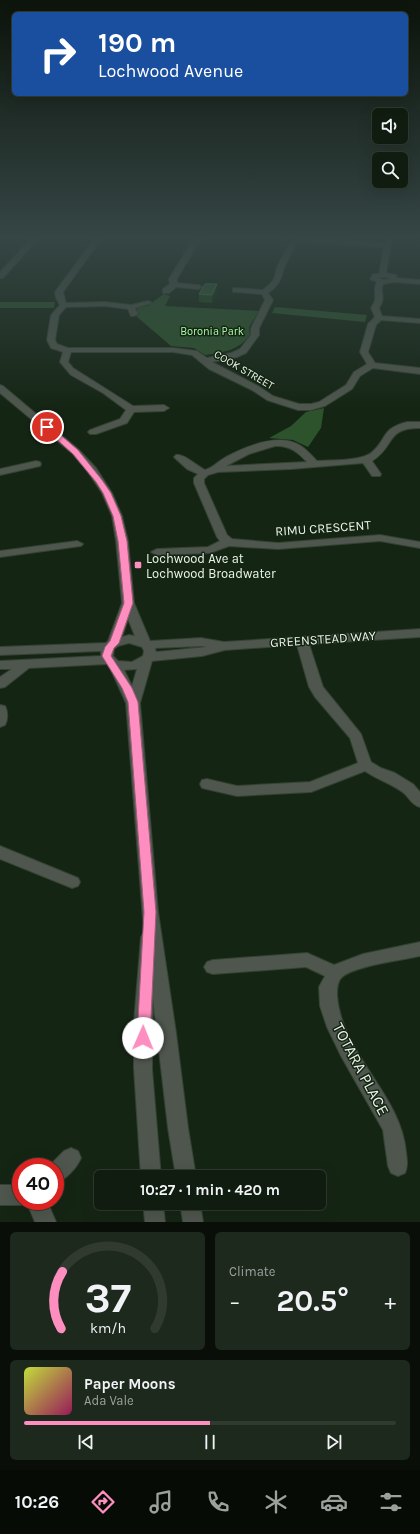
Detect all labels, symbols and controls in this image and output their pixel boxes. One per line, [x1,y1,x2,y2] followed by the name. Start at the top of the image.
[98,26,176,59] text: 190 m
[32,28,84,80] icon: right
[98,60,243,82] text: Lochwood Avenue
[372,108,408,188] map controls
[372,108,408,144] button: sound
[372,152,408,188] button: search
[180,325,244,338] park label: Boronia Park
[212,348,277,393] street label: COOK STREET
[30,410,64,444] pin
[36,416,58,438] icon: arrive
[275,517,372,539] street label: RIMU CRESCENT
[146,551,276,581] place label: Lochwood Ave at Lochwood Broadwater
[133,560,143,570] marker: Lochwood Ave at Lochwood Broadwater
[270,628,376,650] street label: GREENSTEAD WAY
[122,1017,164,1059] position arrow
[329,1020,393,1118] street label: TOTARA PLACE
[12,1158,64,1210] speed limit sign: 40
[140,1181,280,1199] text: 10:27 · 1 min · 420 m
[229,1264,275,1279] text: Climate
[84,1274,131,1322] text: 37
[276,1283,349,1319] text: 20.5°
[229,1289,241,1315] text: −
[384,1289,396,1315] text: +
[89,1320,126,1337] text: km/h
[84,1375,176,1393] text: Paper Moons
[84,1393,134,1408] text: Ada Vale
[75,1431,97,1453] icon: previous
[199,1431,221,1453] icon: pause
[323,1431,345,1453] icon: next
[89,1488,117,1516] icon: directions
[147,1488,175,1516] icon: music
[204,1488,232,1516] icon: phone
[262,1488,290,1516] icon: climate
[320,1488,348,1516] icon: car
[377,1488,405,1516] icon: filters
[15,1491,59,1513] text: 10:26

